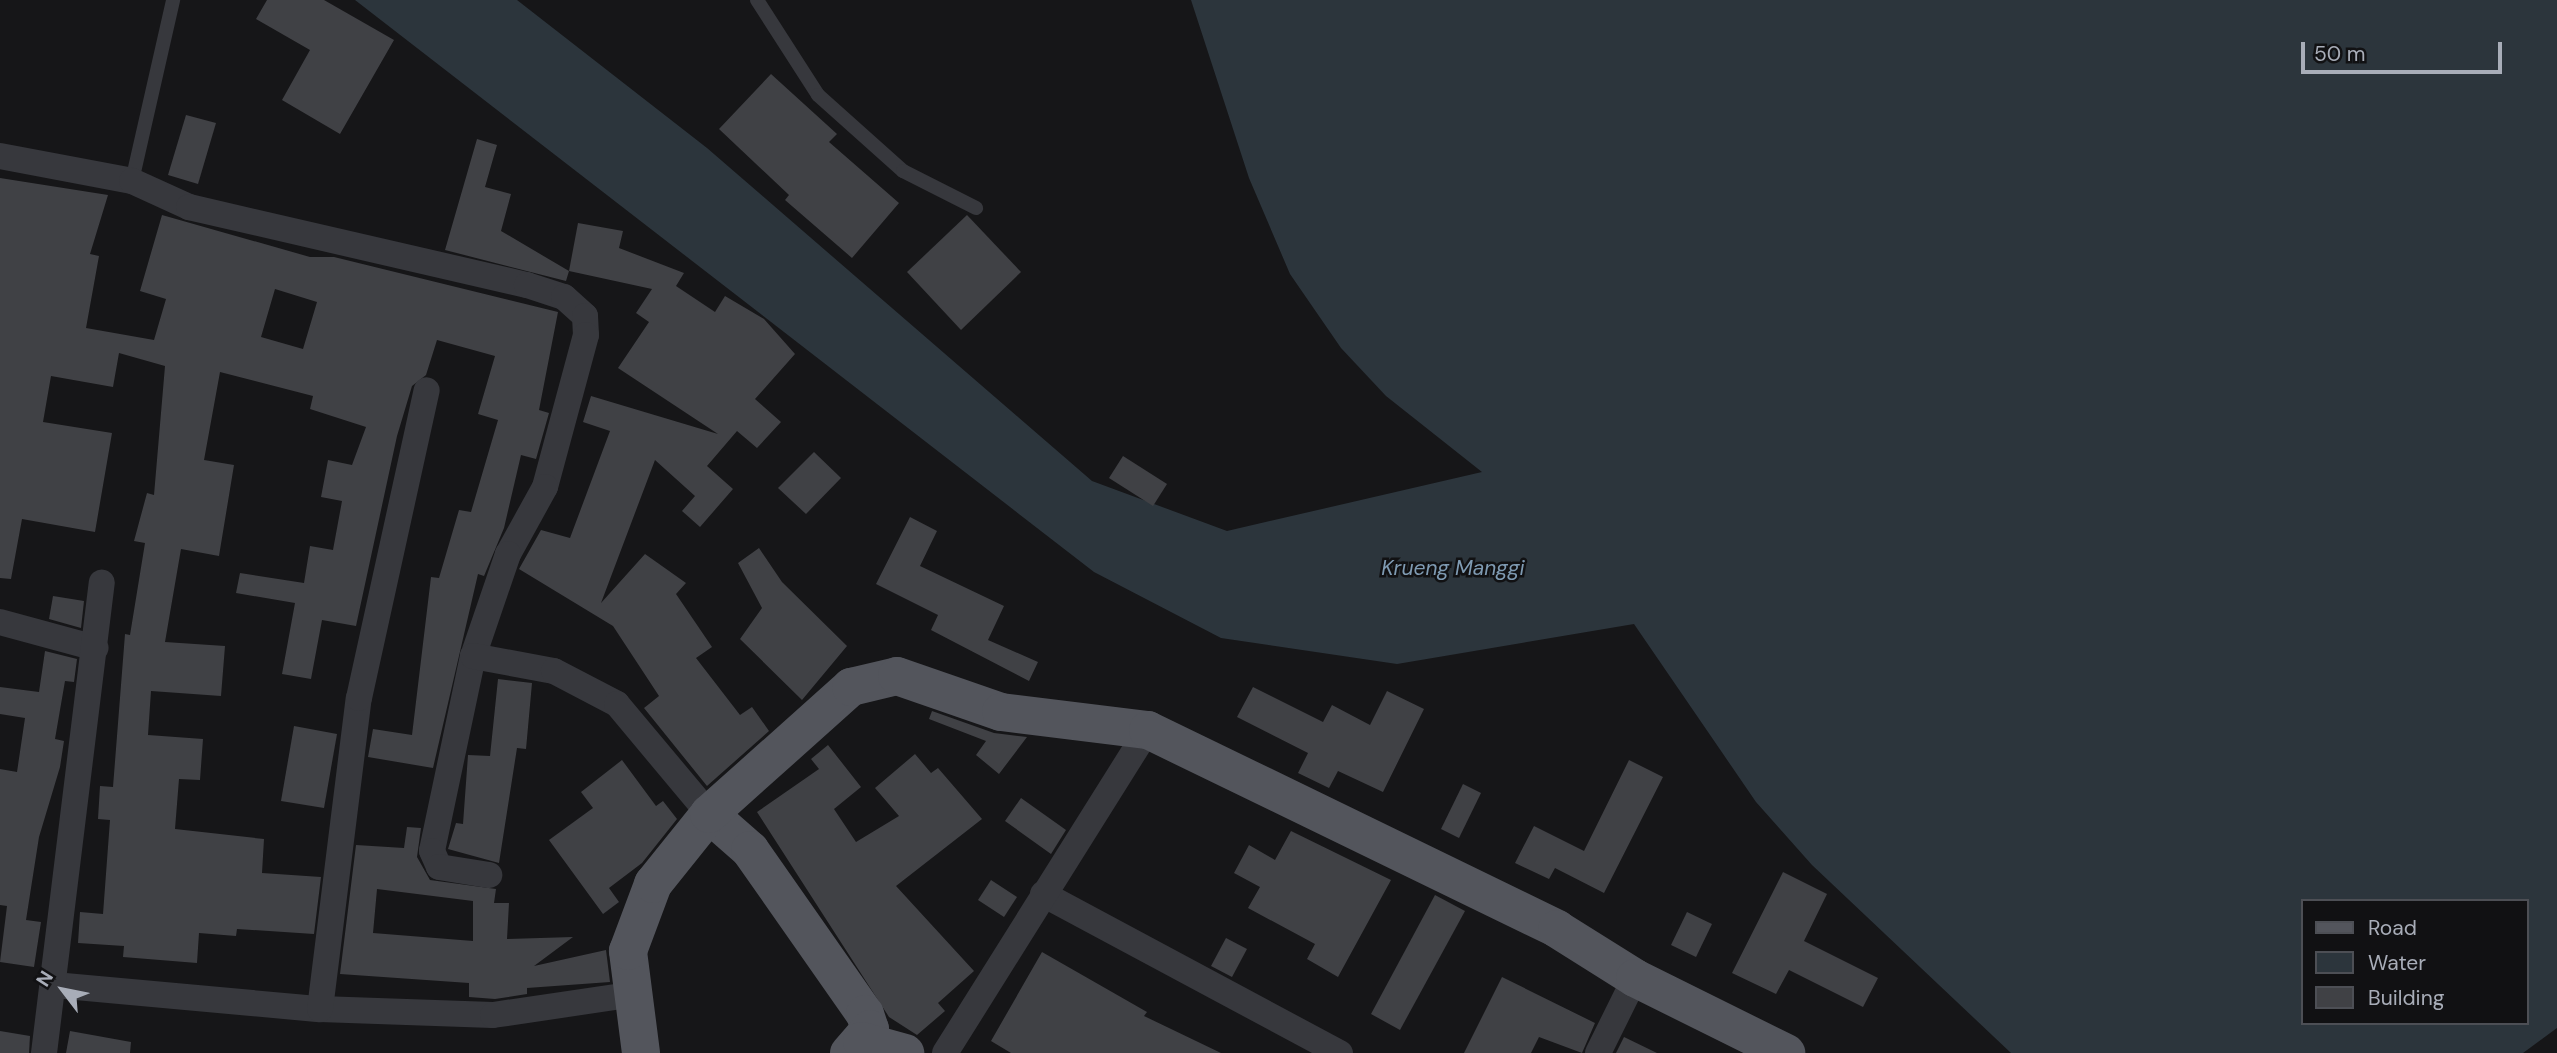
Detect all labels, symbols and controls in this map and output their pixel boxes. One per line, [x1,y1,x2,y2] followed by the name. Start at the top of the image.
[2305,28,2506,72] scale bar
[2314,40,2365,68] text: 50 m
[1381,555,1525,581] water label: Krueng Manggi
[2302,899,2529,1025] legend
[2368,914,2417,942] text: Road
[2368,949,2426,977] text: Water
[28,955,98,1025] north arrow
[30,966,59,991] text: N
[2368,984,2444,1012] text: Building

